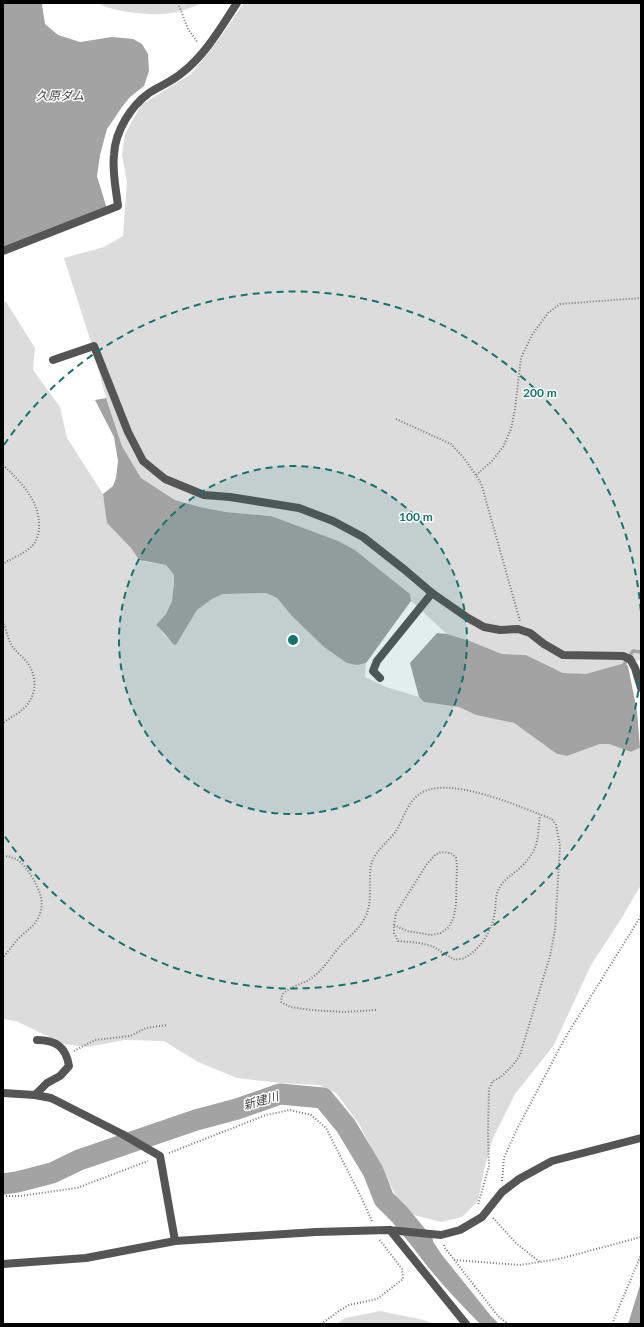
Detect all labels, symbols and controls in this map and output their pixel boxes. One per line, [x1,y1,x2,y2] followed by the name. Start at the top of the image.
[36,88,84,103] water label: 久原ダム
[523,385,557,400] text: 200 m
[399,509,433,524] text: 100 m
[286,633,300,647] centre of rings
[241,1088,282,1113] water label: 新建川

